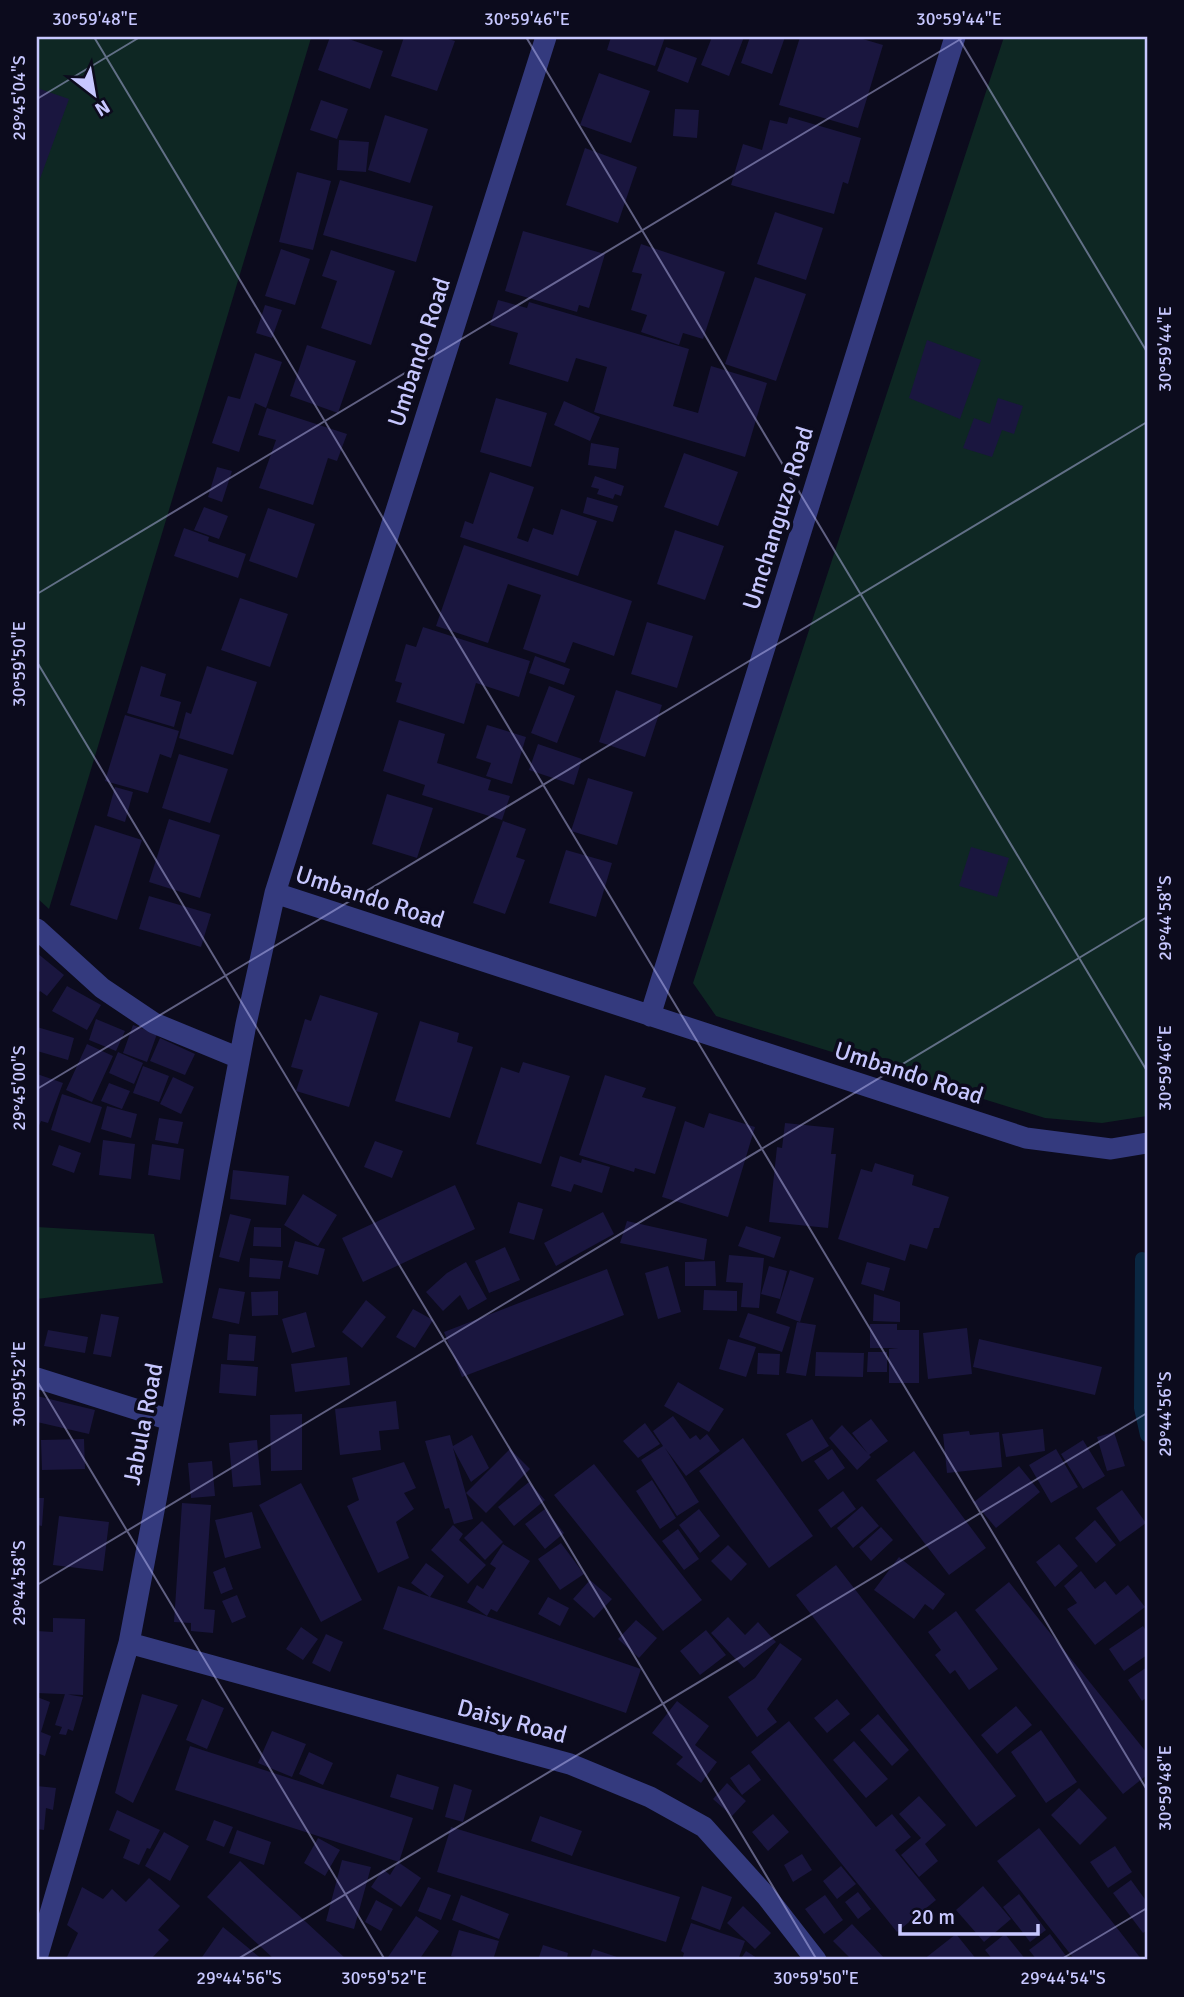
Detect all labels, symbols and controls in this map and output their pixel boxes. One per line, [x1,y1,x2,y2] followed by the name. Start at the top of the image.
[52,8,138,30] text: 30°59'48"E
[484,8,570,30] text: 30°59'46"E
[916,8,1002,30] text: 30°59'44"E
[8,55,30,141] text: 29°45'04"S
[60,60,130,130] north arrow
[90,94,114,121] text: N
[381,274,457,430] street label: Umbando Road
[1154,306,1176,392] text: 30°59'44"E
[736,423,820,613] street label: Umchanguzo Road
[8,621,30,707] text: 30°59'50"E
[292,859,448,935] street label: Umbando Road
[1154,875,1176,961] text: 29°44'58"S
[1154,1025,1176,1111] text: 30°59'46"E
[831,1035,987,1111] street label: Umbando Road
[8,1045,30,1131] text: 29°45'00"S
[8,1341,30,1427] text: 30°59'52"E
[116,1360,170,1488] street label: Jabula Road
[1154,1371,1176,1457] text: 29°44'56"S
[8,1540,30,1626] text: 29°44'58"S
[454,1692,570,1750] street label: Daisy Road
[1154,1745,1176,1831] text: 30°59'48"E
[900,1892,1039,1936] scale bar
[911,1904,955,1930] text: 20 m
[196,1967,282,1989] text: 29°44'56"S
[341,1967,427,1989] text: 30°59'52"E
[773,1967,859,1989] text: 30°59'50"E
[1020,1967,1106,1989] text: 29°44'54"S

